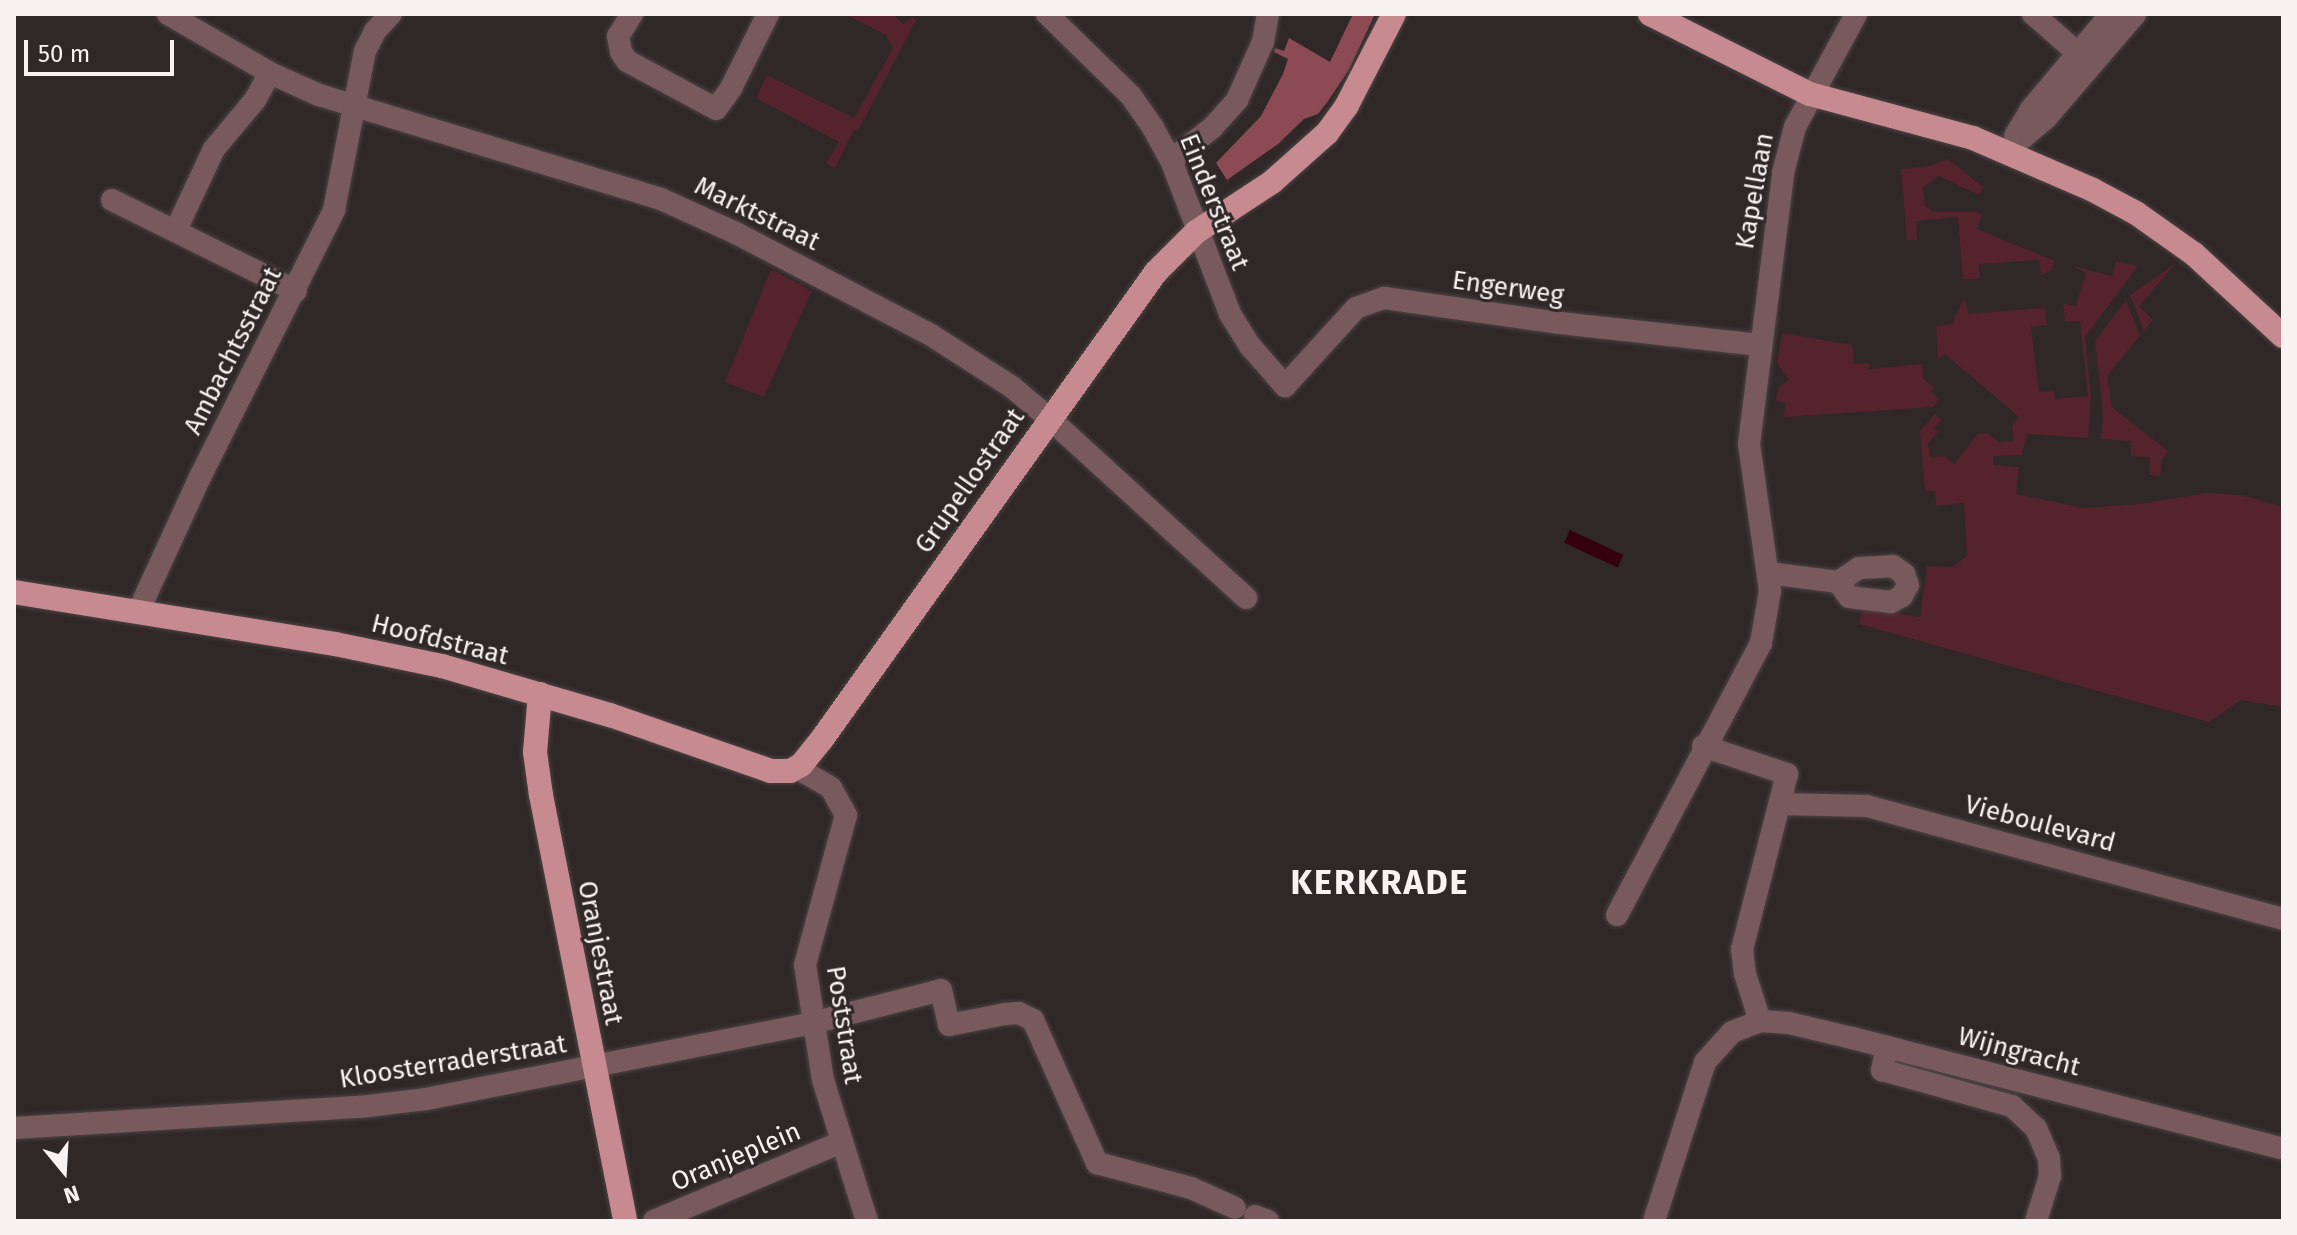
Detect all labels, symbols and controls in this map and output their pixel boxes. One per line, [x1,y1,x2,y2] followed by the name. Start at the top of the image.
[28,24,178,74] scale bar
[38,40,90,68] text: 50 m
[1173,129,1255,275] street label: Einderstraat
[1729,130,1781,252] street label: Kapellaan
[689,170,825,258] street label: Marktstraat
[177,262,289,440] street label: Ambachtsstraat
[1450,265,1566,311] street label: Engerweg
[909,403,1031,559] street label: Grupellostraat
[368,608,512,672] street label: Hoofdstraat
[1961,789,2119,859] street label: Vieboulevard
[1291,863,1469,903] district label: KERKRADE
[571,878,629,1028] street label: Oranjestraat
[819,964,869,1086] street label: Poststraat
[1955,1021,2083,1083] street label: Wijngracht
[337,1029,569,1095] street label: Kloosterraderstraat
[667,1116,805,1198] street label: Oranjeplein
[24,1131,104,1211] north arrow
[60,1179,83,1209] text: N

